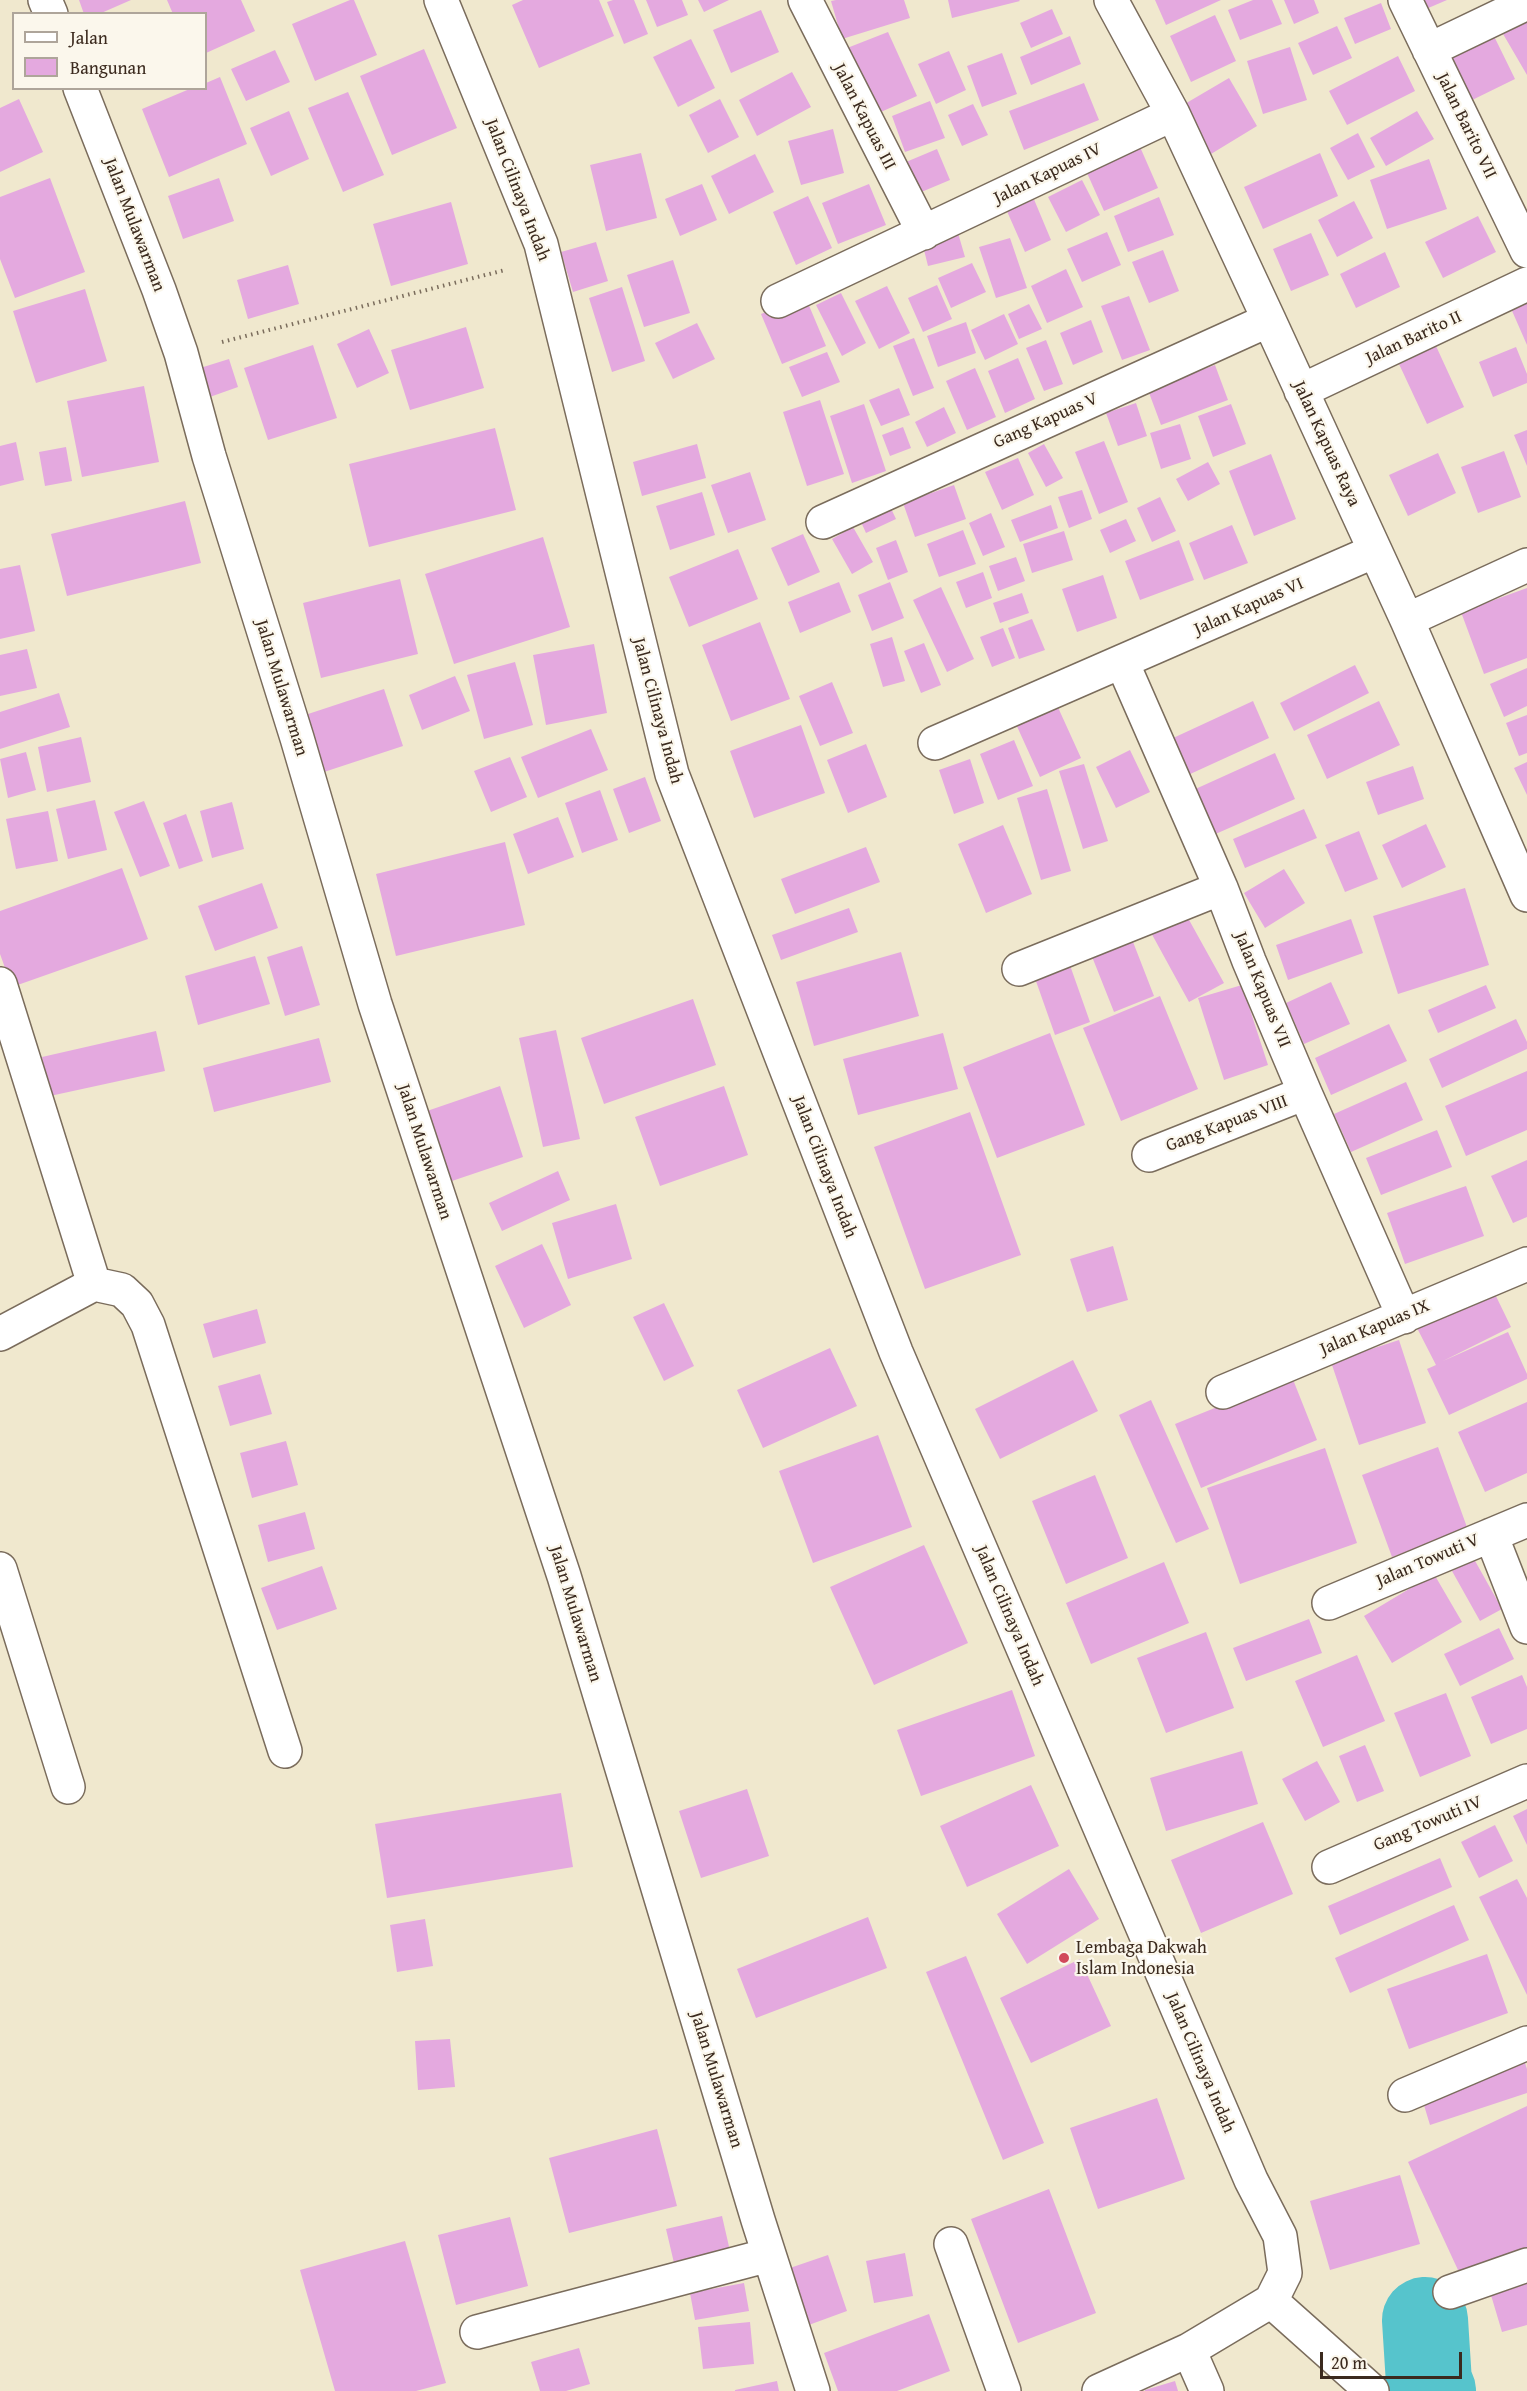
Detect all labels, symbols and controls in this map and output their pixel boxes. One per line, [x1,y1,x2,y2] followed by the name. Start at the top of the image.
[12,12,207,90] legend
[70,24,108,51] text: Jalan
[70,54,146,81] text: Bangunan
[828,60,900,174] street label: Jalan Kapuas III
[1431,69,1501,183] street label: Jalan Barito VII
[480,116,554,264] street label: Jalan Cilinaya Indah
[991,139,1105,209] street label: Jalan Kapuas IV
[99,155,169,295] street label: Jalan Mulawarman
[1363,306,1465,370] street label: Jalan Barito II
[1287,378,1365,510] street label: Jalan Kapuas Raya
[990,388,1102,454] street label: Gang Kapuas V
[1191,573,1307,641] street label: Jalan Kapuas VI
[250,617,312,759] street label: Jalan Mulawarman
[627,636,687,786] street label: Jalan Cilinaya Indah
[1229,929,1295,1051] street label: Jalan Kapuas VII
[392,1081,456,1223] street label: Jalan Mulawarman
[1163,1091,1291,1157] street label: Gang Kapuas VIII
[787,1093,861,1241] street label: Jalan Cilinaya Indah
[1317,1295,1433,1361] street label: Jalan Kapuas IX
[1373,1530,1483,1592] street label: Jalan Towuti V
[544,1543,606,1685] street label: Jalan Mulawarman
[970,1543,1048,1689] street label: Jalan Cilinaya Indah
[1371,1791,1485,1857] street label: Gang Towuti IV
[1076,1937,1207,1980] place label: Lembaga Dakwah Islam Indonesia
[1057,1951,1071,1965] marker: Lembaga Dakwah Islam Indonesia
[1161,1990,1239,2136] street label: Jalan Cilinaya Indah
[685,2009,747,2151] street label: Jalan Mulawarman
[1323,2340,1466,2378] scale bar
[1331,2349,1367,2376] text: 20 m

